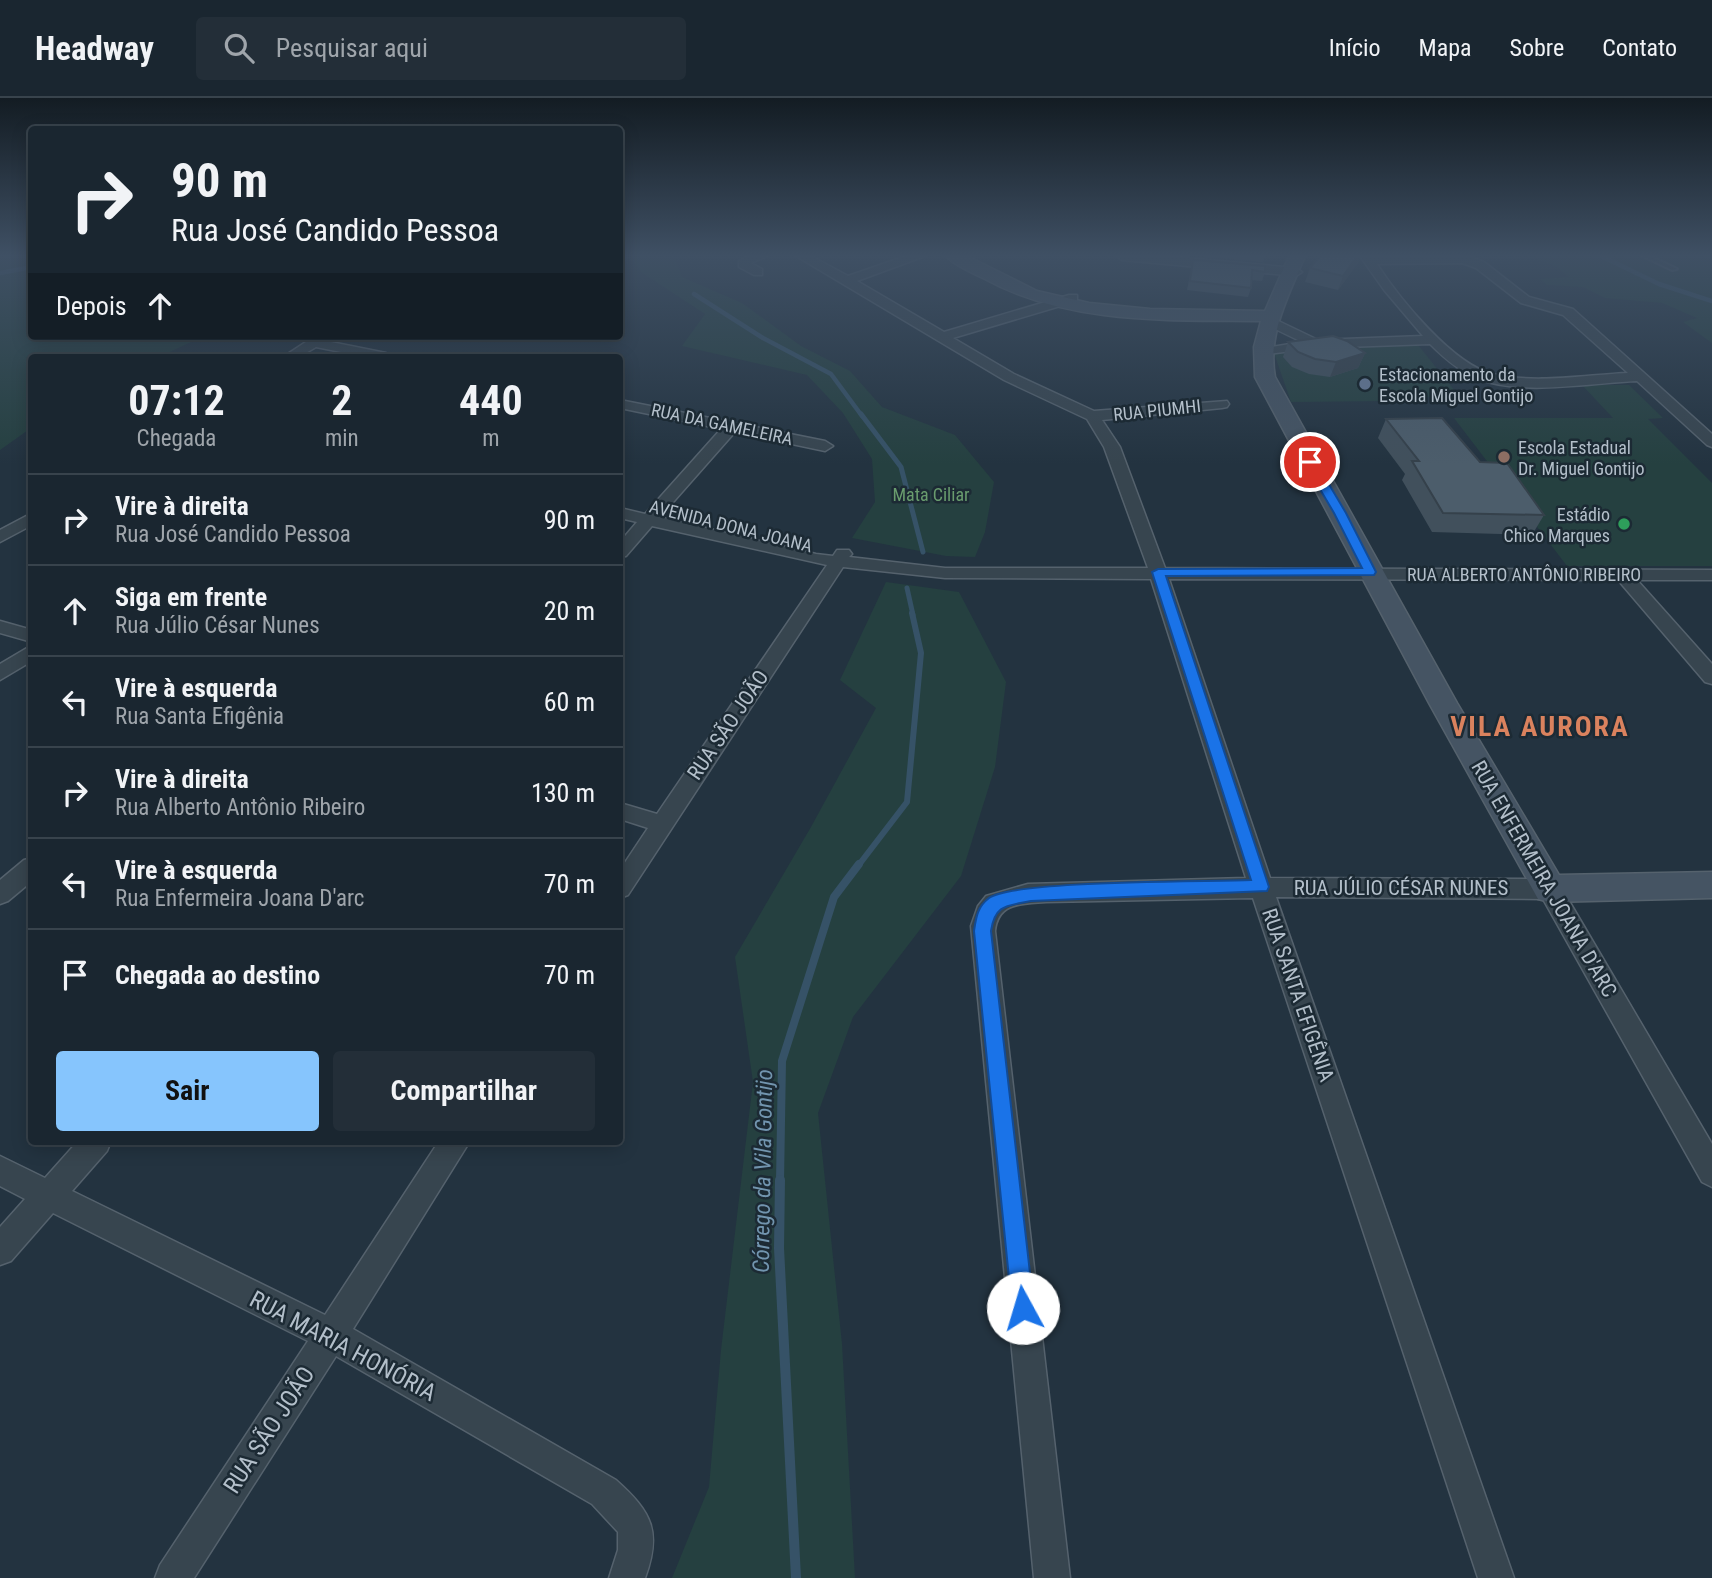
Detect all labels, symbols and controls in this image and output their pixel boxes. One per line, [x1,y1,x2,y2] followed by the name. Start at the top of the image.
[196,17,686,80] search box
[35,29,154,68] text: Headway
[220,29,258,67] icon: search
[276,33,428,63] text: Pesquisar aqui
[1329,34,1381,62] text: Início
[1419,34,1472,62] text: Mapa
[1510,34,1564,62] text: Sobre
[1602,34,1677,62] text: Contato
[171,152,268,209] text: 90 m
[56,154,147,245] icon: right
[171,211,499,249] text: Rua José Candido Pessoa
[141,287,179,325] icon: ahead
[56,291,127,321] text: Depois
[1379,364,1533,406] place label: Estacionamento da Escola Miguel Gontijo
[128,376,225,425] text: 07:12
[331,376,352,425] text: 2
[459,376,523,425] text: 440
[1357,376,1373,392] marker: Estacionamento da Escola Miguel Gontijo
[1112,395,1202,425] street label: RUA PIUMHI
[649,399,795,449] street label: RUA DA GAMELEIRA
[137,425,216,452] text: Chegada
[325,425,359,452] text: min
[482,425,499,452] text: m
[1280,432,1340,492] pin
[1518,437,1644,479] place label: Escola Estadual Dr. Miguel Gontijo
[1291,443,1329,481] icon: arrive
[1496,449,1512,465] marker: Escola Estadual Dr. Miguel Gontijo
[892,484,970,505] park label: Mata Ciliar
[115,491,249,521] text: Vire à direita
[647,496,815,557] street label: AVENIDA DONA JOANA
[56,501,94,539] icon: right
[1504,504,1610,546] place label: Estádio Chico Marques
[544,505,595,535] text: 90 m
[1616,516,1632,532] marker: Estádio Chico Marques
[115,521,351,548] text: Rua José Candido Pessoa
[1407,564,1641,585] street label: RUA ALBERTO ANTÔNIO RIBEIRO
[115,582,267,612] text: Siga em frente
[56,592,94,630] icon: ahead
[544,596,595,626] text: 20 m
[115,612,320,639] text: Rua Júlio César Nunes
[682,666,774,784] street label: RUA SÃO JOÃO
[115,673,278,703] text: Vire à esquerda
[56,683,94,721] icon: left
[544,687,595,717] text: 60 m
[115,703,284,730] text: Rua Santa Efigênia
[1450,710,1630,743] district label: VILA AURORA
[1466,757,1622,1001] street label: RUA ENFERMEIRA JOANA D'ARC
[115,764,249,794] text: Vire à direita
[56,774,94,812] icon: right
[531,778,595,808] text: 130 m
[115,794,365,821] text: Rua Alberto Antônio Ribeiro
[115,855,278,885] text: Vire à esquerda
[56,865,94,903] icon: left
[544,869,595,899] text: 70 m
[1294,876,1508,900] street label: RUA JÚLIO CÉSAR NUNES
[115,885,364,912] text: Rua Enfermeira Joana D'arc
[1257,905,1339,1085] street label: RUA SANTA EFIGÊNIA
[56,956,94,994] icon: arrive
[115,960,320,990] text: Chegada ao destino
[544,960,595,990] text: 70 m
[56,1051,319,1131] button: Sair
[333,1051,595,1131] button: Compartilhar
[748,1069,778,1273] water label: Córrego da Vila Gontijo
[986,1271,1060,1345] position arrow
[245,1285,441,1407] street label: RUA MARIA HONÓRIA
[218,1361,320,1499] street label: RUA SÃO JOÃO

